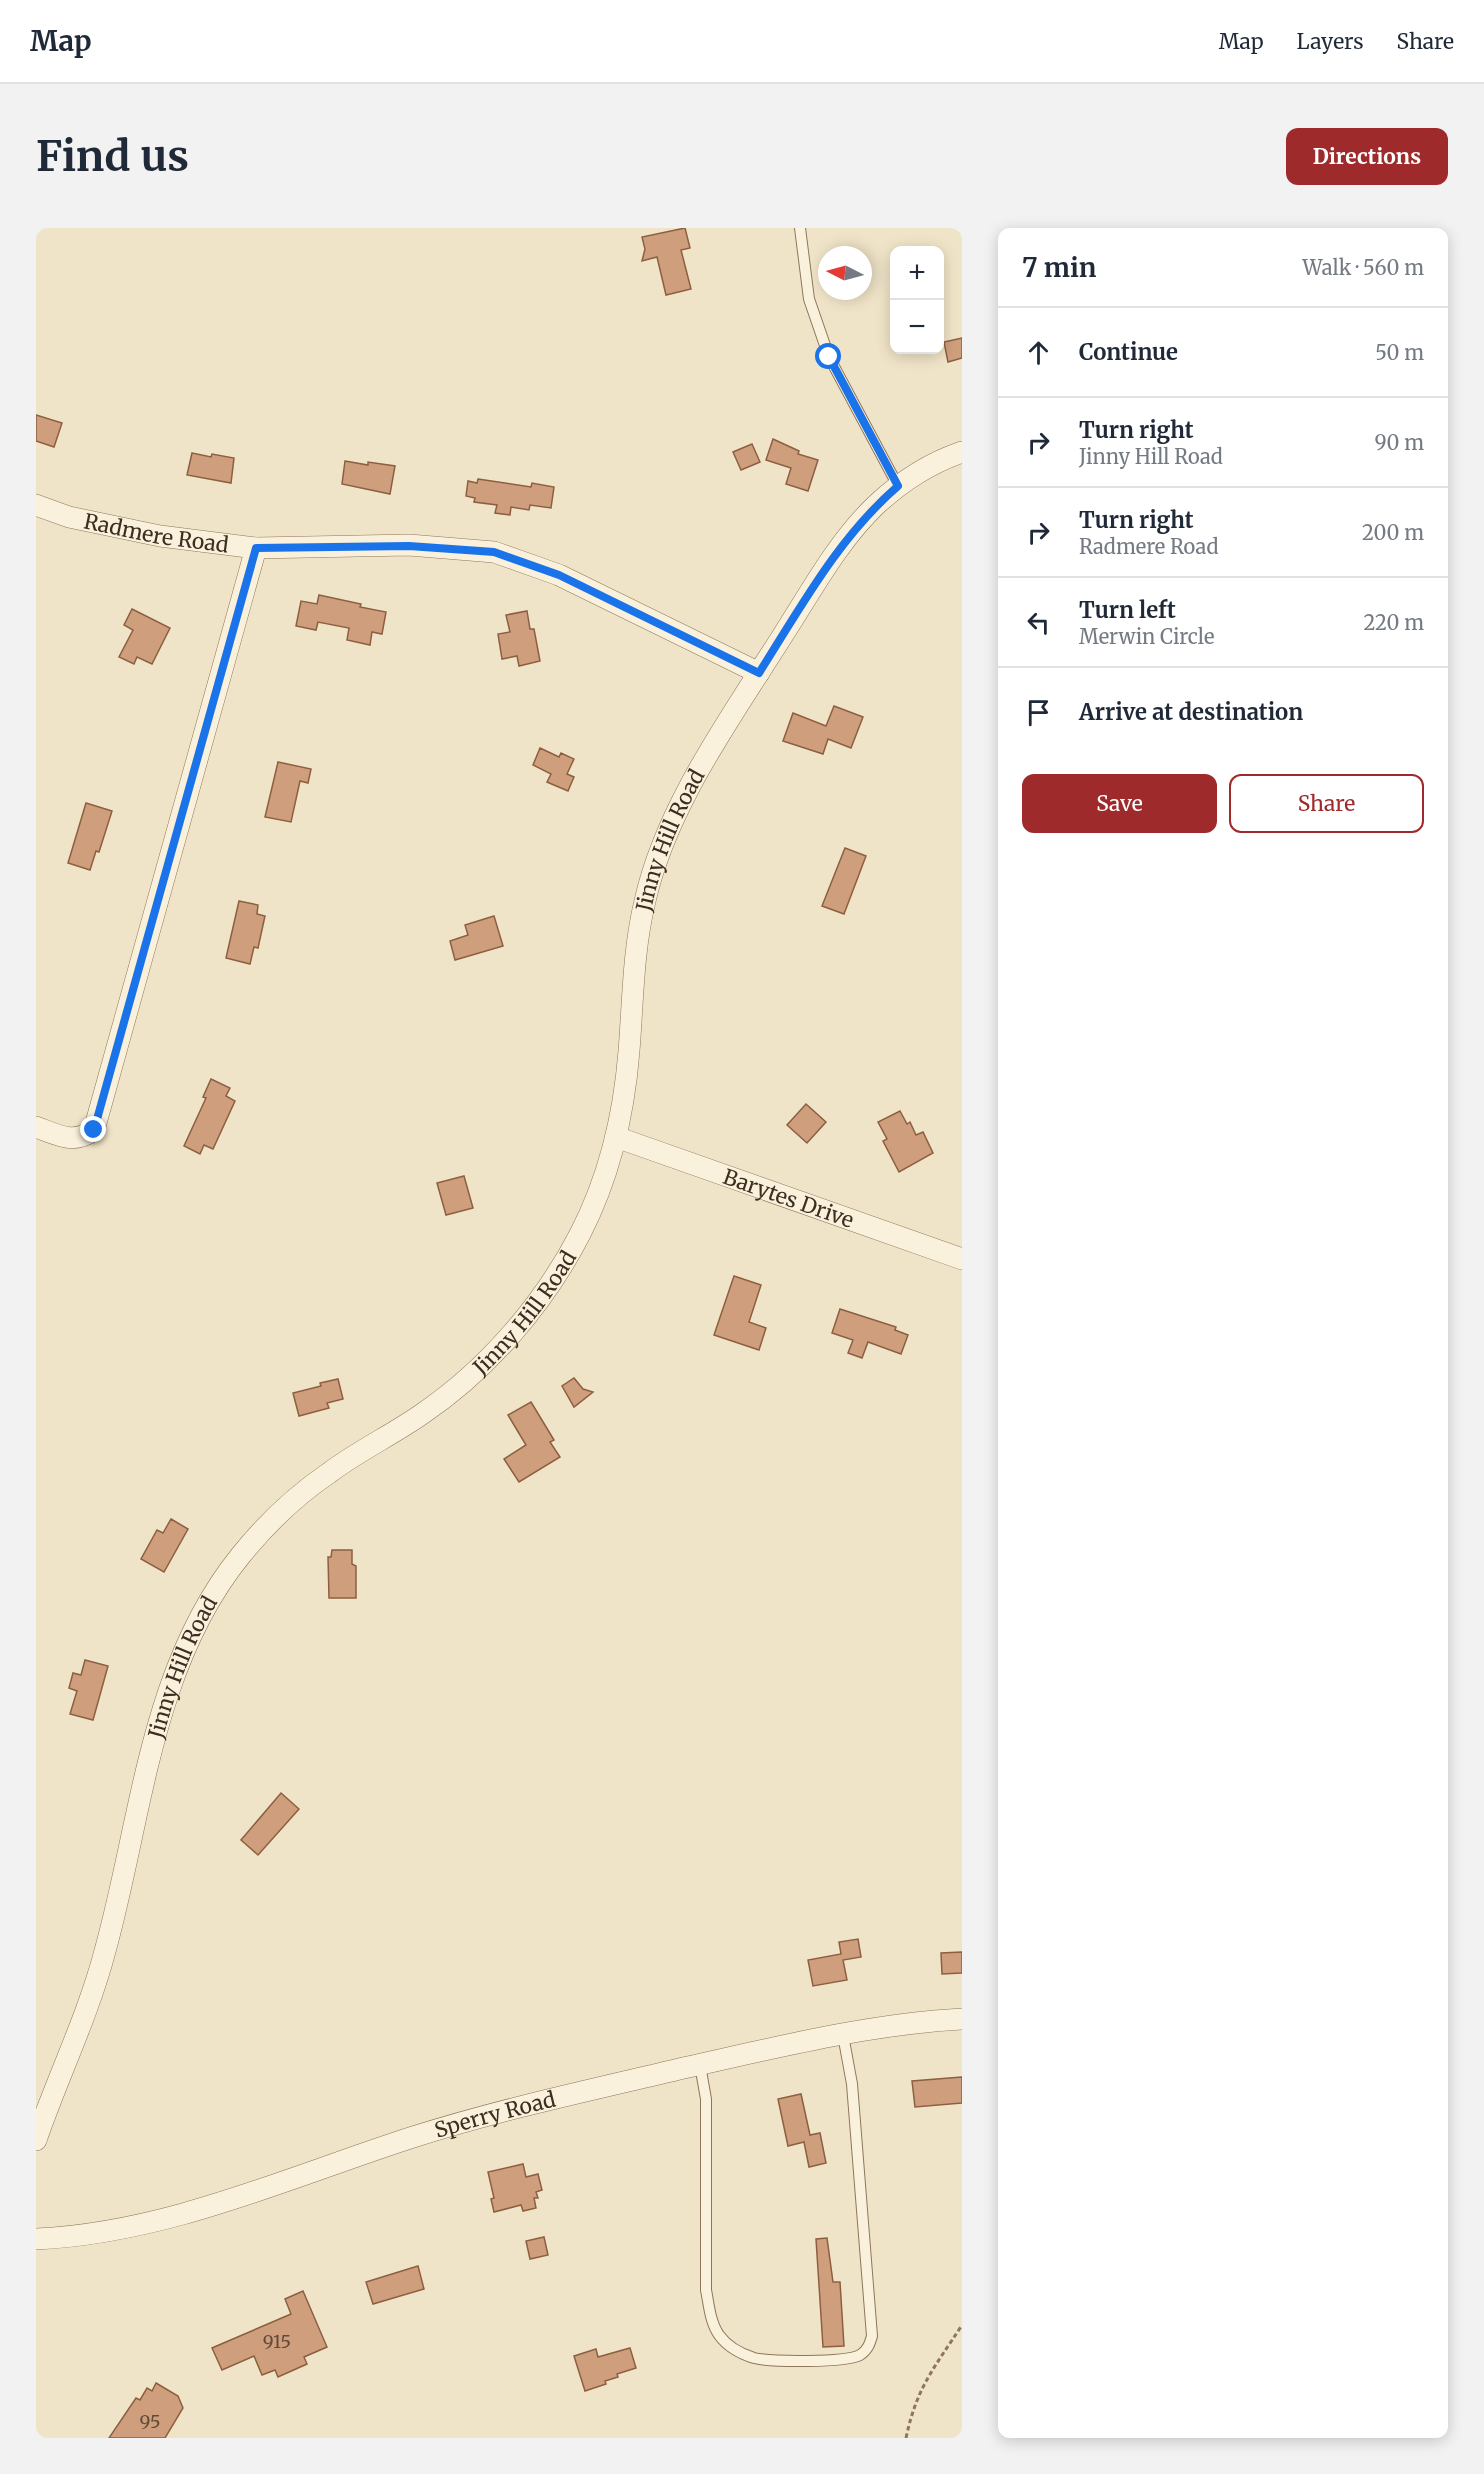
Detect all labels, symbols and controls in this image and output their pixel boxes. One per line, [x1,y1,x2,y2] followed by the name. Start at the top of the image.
[30,23,92,59] text: Map
[1219,28,1264,55] text: Map
[1297,28,1364,55] text: Layers
[1397,28,1454,55] text: Share
[1286,128,1448,185] button: Directions
[36,130,189,182] text: Find us
[818,246,872,300] north arrow
[890,246,944,354] map controls
[890,246,944,300] button: +
[1022,251,1096,284] text: 7 min
[1303,255,1424,280] text: Walk · 560 m
[890,300,944,354] button: −
[1022,336,1055,369] icon: ahead
[1079,338,1178,366] text: Continue
[1375,340,1424,365] text: 50 m
[815,343,841,369] route start
[1079,416,1193,444] text: Turn right
[1022,426,1055,459] icon: right
[1374,430,1424,455] text: 90 m
[1079,444,1223,469] text: Jinny Hill Road
[1079,506,1193,534] text: Turn right
[82,507,231,558] street label: Radmere Road
[1022,516,1055,549] icon: right
[1362,520,1424,545] text: 200 m
[1079,534,1218,559] text: Radmere Road
[1079,596,1176,624] text: Turn left
[1022,606,1055,639] icon: left
[1364,610,1424,635] text: 220 m
[1079,624,1214,649] text: Merwin Circle
[1022,696,1055,729] icon: arrive
[1079,698,1303,726] text: Arrive at destination
[629,764,710,915] street label: Jinny Hill Road
[1022,774,1217,833] button: Save
[1229,774,1424,833] button: Share
[80,1116,106,1142] route end
[720,1162,858,1233] street label: Barytes Drive
[466,1245,582,1381] street label: Jinny Hill Road
[141,1591,223,1742] street label: Jinny Hill Road
[431,2085,558,2143] street label: Sperry Road
[263,2330,291,2353] house number: 915
[140,2410,161,2433] house number: 95

